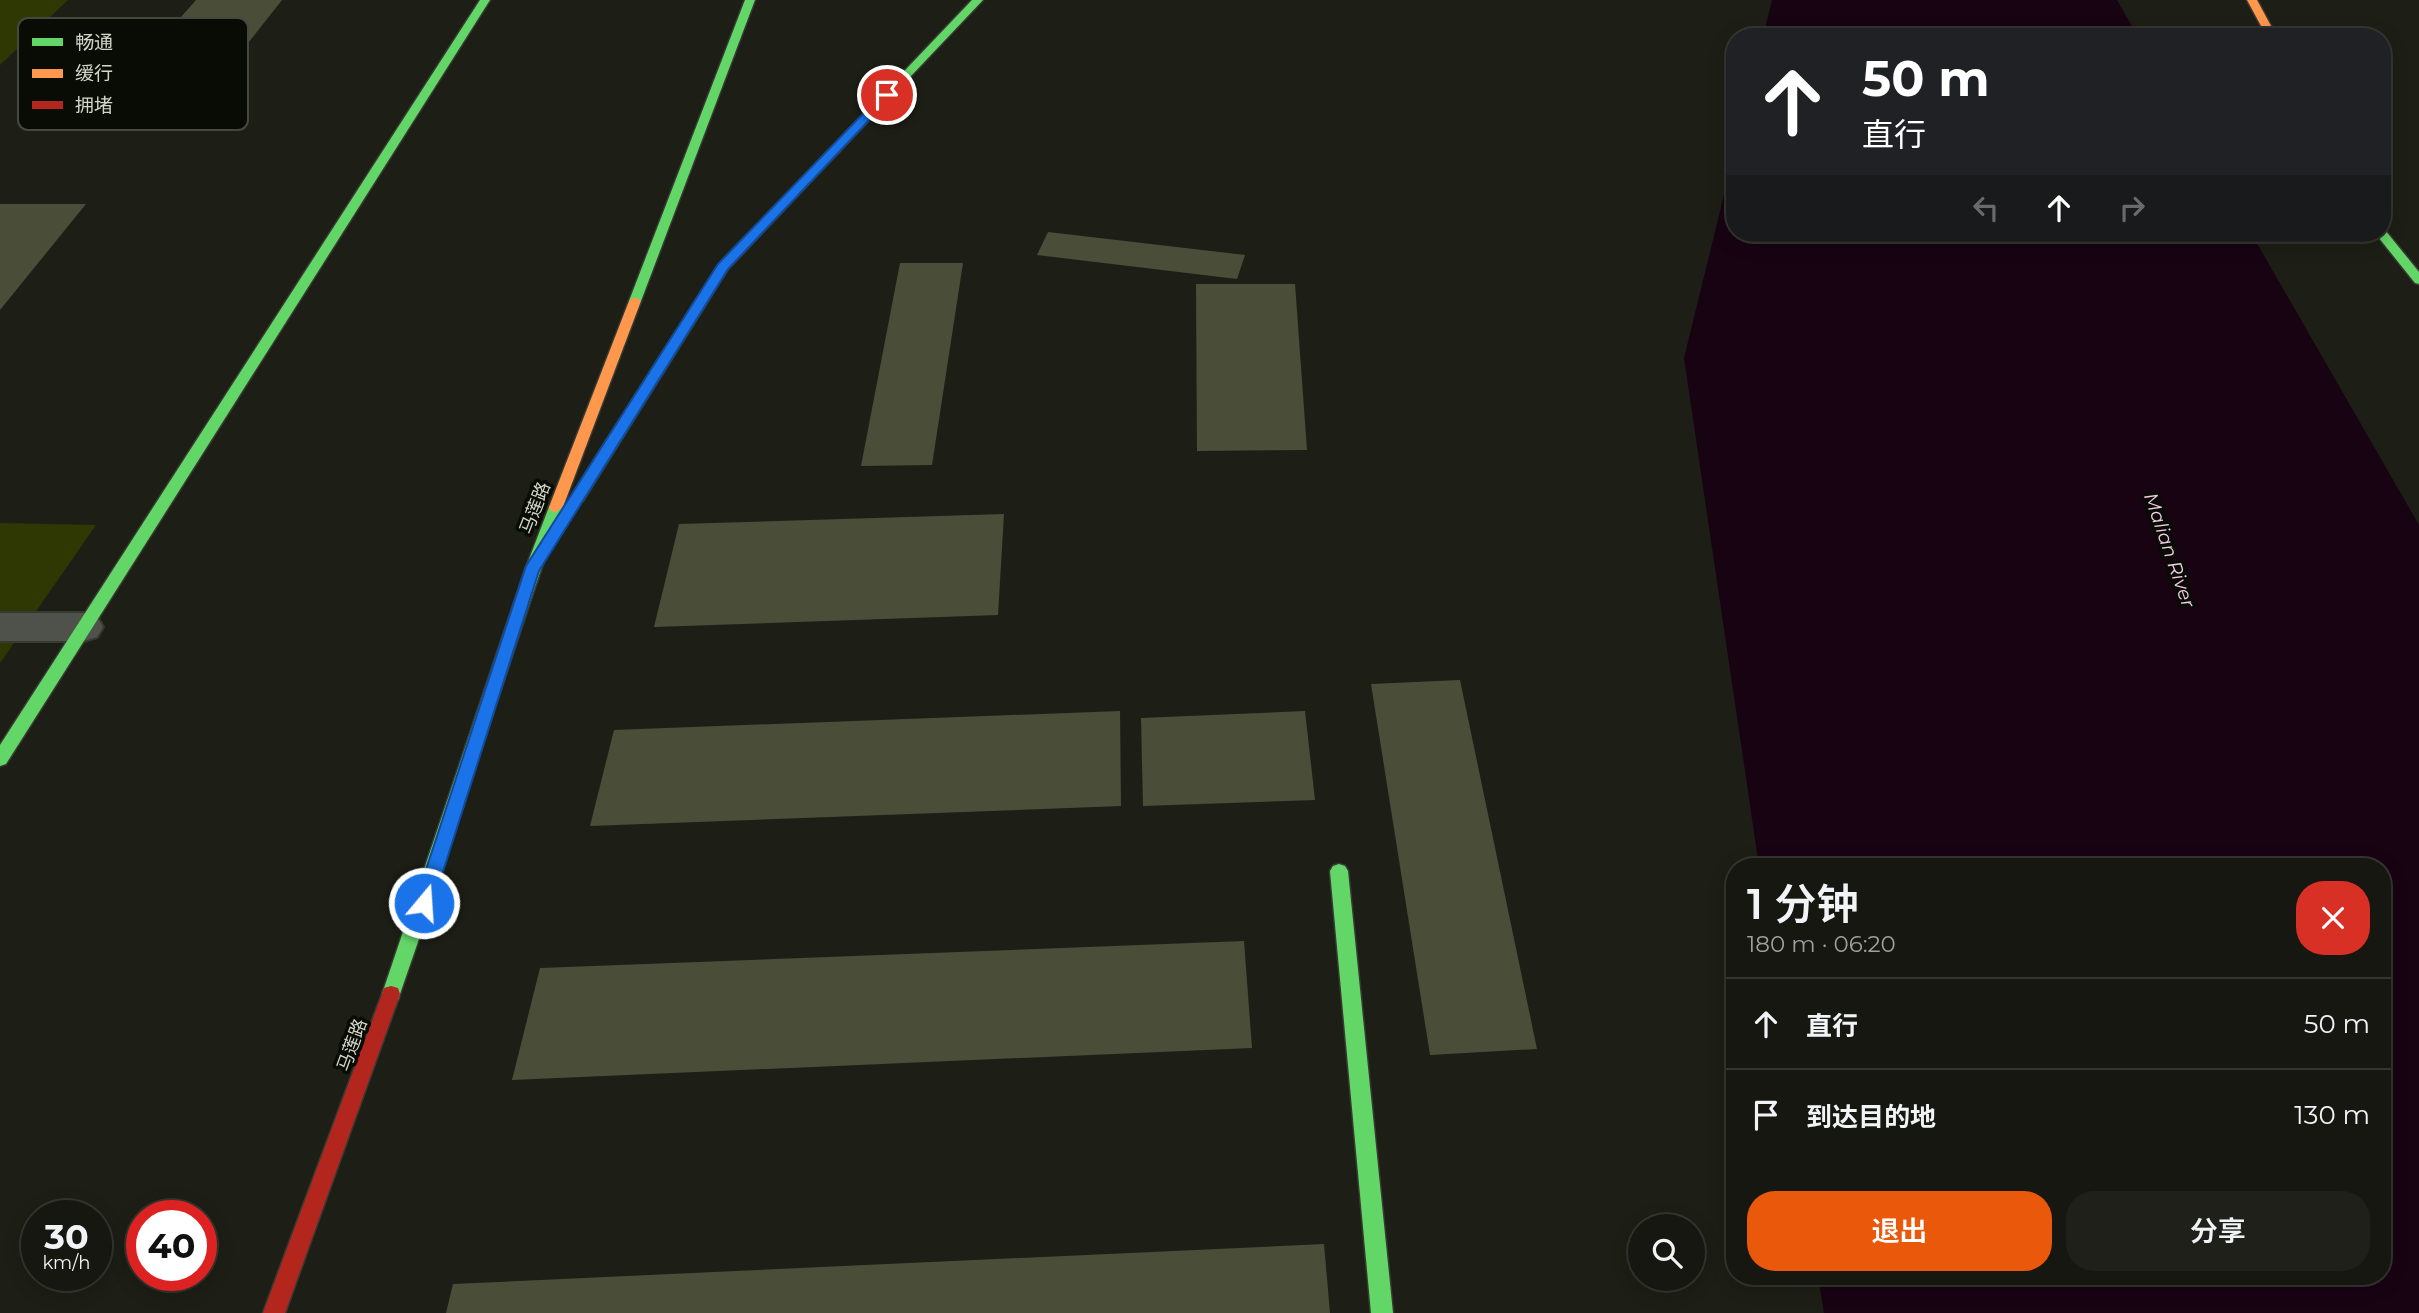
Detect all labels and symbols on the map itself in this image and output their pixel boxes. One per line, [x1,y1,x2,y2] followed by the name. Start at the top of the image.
[18,18,248,130] legend
[75,31,113,54] text: 畅通
[75,62,113,85] text: 缓行
[857,65,917,125] pin
[75,94,113,117] text: 拥堵
[515,479,555,537] street label: 马莲路
[2139,490,2200,611] water label: Malian River
[387,866,461,940] position arrow
[332,1016,372,1074] street label: 马莲路
[126,1200,217,1291] speed limit sign: 40

